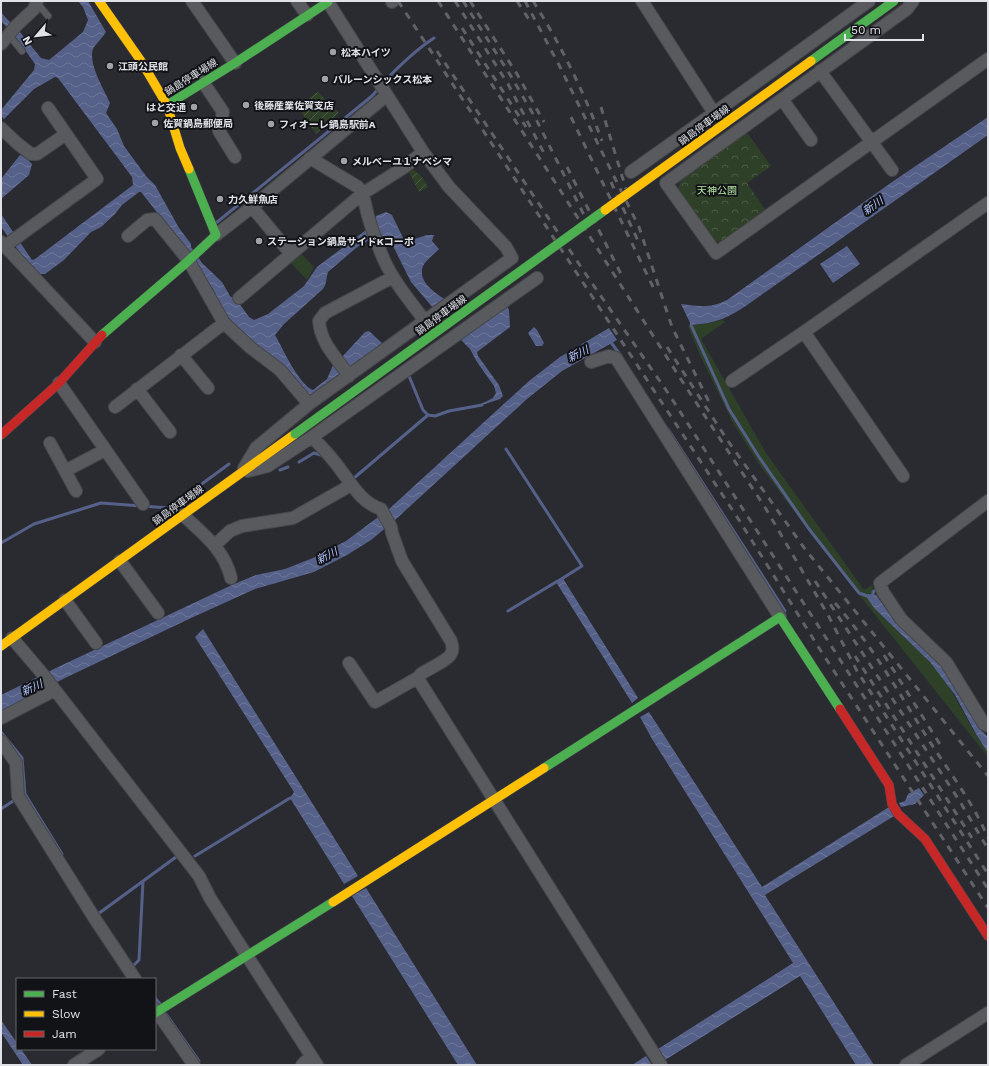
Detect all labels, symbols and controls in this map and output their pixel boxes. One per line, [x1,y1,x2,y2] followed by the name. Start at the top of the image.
[16,16,56,56] north arrow
[845,16,923,42] scale bar
[851,23,881,37] text: 50 m
[20,34,35,47] text: N
[328,47,338,57] marker: 松本ハイツ
[341,47,391,58] place label: 松本ハイツ
[163,56,219,98] street label: 鍋島停車場線
[105,61,115,71] marker: 江頭公民館
[118,61,168,72] place label: 江頭公民館
[320,74,330,84] marker: バルーンシックス松本
[333,74,432,85] place label: バルーンシックス松本
[241,100,251,110] marker: 後藤産業佐賀支店
[254,100,334,111] place label: 後藤産業佐賀支店
[146,102,186,113] place label: はと交通
[189,102,199,112] marker: はと交通
[676,103,732,147] street label: 鍋島停車場線
[150,118,160,128] marker: 佐賀鍋島郵便局
[163,118,233,129] place label: 佐賀鍋島郵便局
[266,119,276,129] marker: フィオーレ鍋島駅前A
[279,119,376,130] place label: フィオーレ鍋島駅前A
[339,156,349,166] marker: メルベーユ１ナベシマ
[352,156,452,167] place label: メルベーユ１ナベシマ
[697,185,737,196] park label: 天神公園
[215,194,225,204] marker: 力久鮮魚店
[228,194,278,205] place label: 力久鮮魚店
[860,194,887,218] water label: 新川
[254,236,264,246] marker: ステーション鍋島サイドKコーポ
[267,236,414,247] place label: ステーション鍋島サイドKコーポ
[413,293,469,337] street label: 鍋島停車場線
[565,343,592,365] water label: 新川
[150,483,206,527] street label: 鍋島停車場線
[314,545,341,567] water label: 新川
[19,677,46,699] water label: 新川
[16,978,156,1050] legend
[52,987,77,1001] text: Fast
[52,1007,80,1021] text: Slow
[52,1027,77,1041] text: Jam

